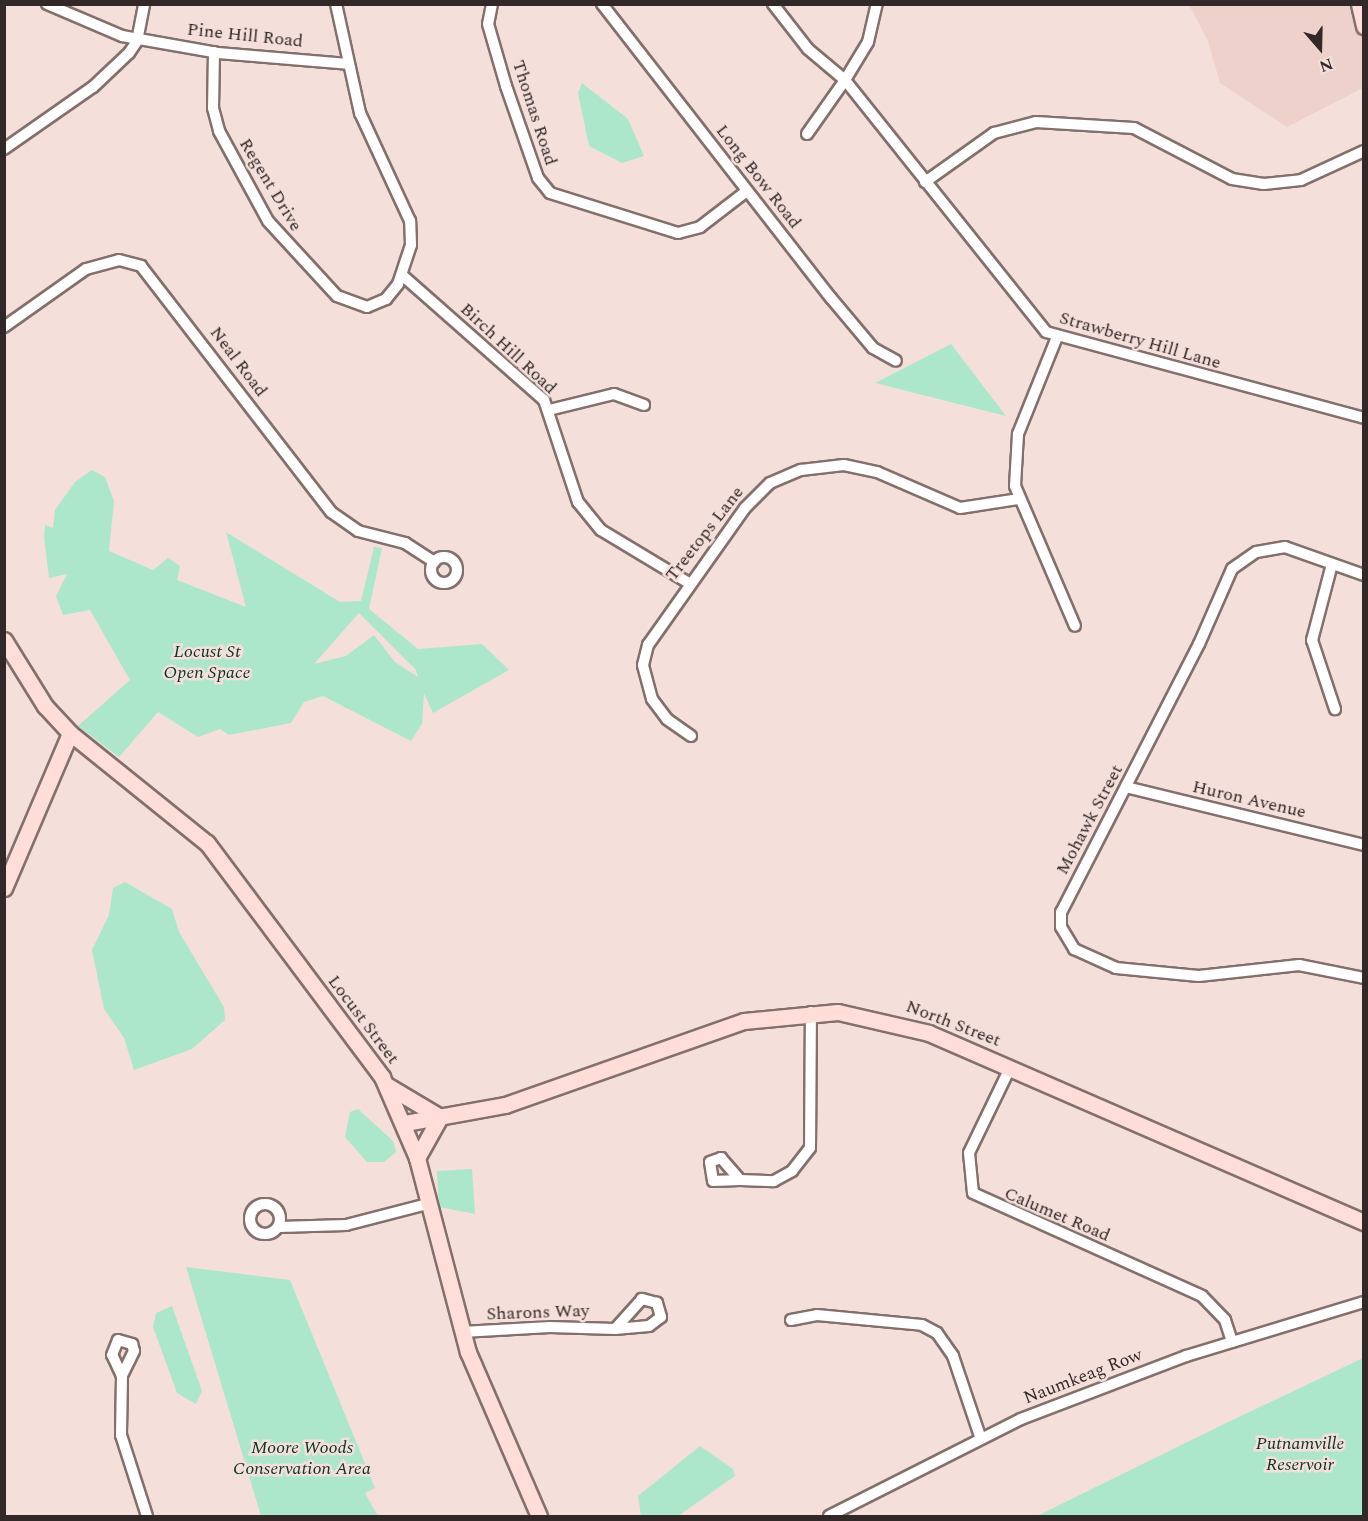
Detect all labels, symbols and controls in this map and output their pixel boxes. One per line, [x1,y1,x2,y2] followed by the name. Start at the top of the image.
[1290,18,1350,78] north arrow
[186,19,304,53] street label: Pine Hill Road
[1316,51,1336,78] text: N
[507,58,561,168] street label: Thomas Road
[711,121,805,233] street label: Long Bow Road
[234,135,306,235] street label: Regent Drive
[455,299,561,399] street label: Birch Hill Road
[1057,308,1223,374] street label: Strawberry Hill Lane
[205,323,271,401] street label: Neal Road
[661,482,749,586] street label: Treetops Lane
[164,642,250,684] park label: Locust St Open Space
[1052,761,1128,879] street label: Mohawk Street
[1190,776,1308,824] street label: Huron Avenue
[323,971,403,1069] street label: Locust Street
[903,996,1003,1052] street label: North Street
[1001,1183,1113,1247] street label: Calumet Road
[486,1300,590,1326] street label: Sharons Way
[1021,1344,1145,1410] street label: Naumkeag Row
[1256,1434,1344,1476] park label: Putnamville Reservoir
[233,1438,371,1480] park label: Moore Woods Conservation Area

